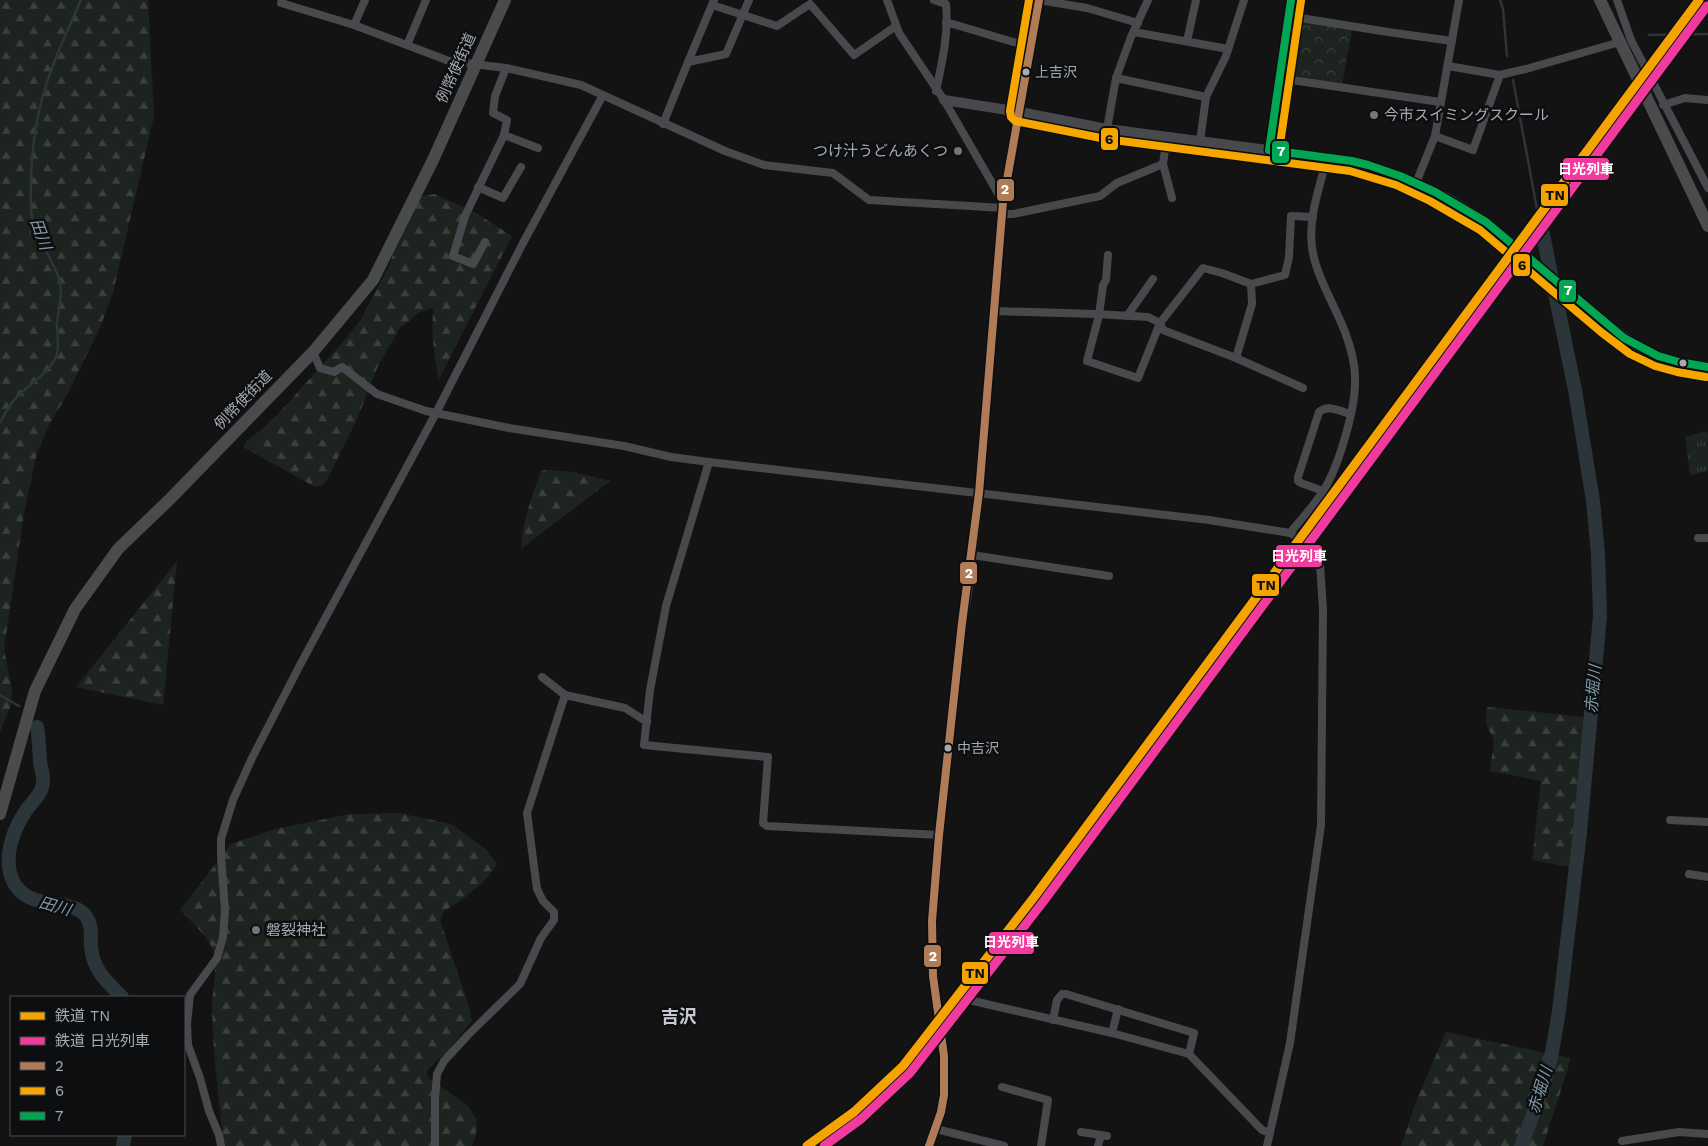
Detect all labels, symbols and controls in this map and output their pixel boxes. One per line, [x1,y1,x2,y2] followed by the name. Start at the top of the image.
[433,30,479,106] street label: 例幣使街道
[1035,64,1077,80] place label: 上吉沢
[1021,67,1031,77] marker: 上吉沢
[1384,106,1549,124] place label: 今市スイミングスクール
[1368,109,1380,121] marker: 今市スイミングスクール
[1100,127,1119,151] line badge: 6
[1105,131,1114,147] text: 6
[1271,140,1290,164] line badge: 7
[813,142,948,160] place label: つけ汁うどんあくつ
[1277,143,1286,159] text: 7
[952,145,964,157] marker: つけ汁うどんあくつ
[1562,157,1610,181] line badge: 日光列車
[1558,161,1614,177] text: 日光列車
[996,178,1015,202] line badge: 2
[1001,181,1009,197] text: 2
[1540,183,1569,207] line badge: TN
[1545,187,1565,203] text: TN
[27,216,56,254] water label: 田川
[1512,253,1531,277] line badge: 6
[1518,257,1527,273] text: 6
[1558,279,1577,303] line badge: 7
[1564,282,1573,298] text: 7
[1678,358,1688,368] unlabelled marker
[210,367,276,433] street label: 例幣使街道
[1275,544,1323,568] line badge: 日光列車
[1271,548,1327,564] text: 日光列車
[959,561,978,585] line badge: 2
[965,565,973,581] text: 2
[1251,573,1280,597] line badge: TN
[1256,577,1276,593] text: TN
[1581,662,1605,714] water label: 赤堀川
[957,740,999,756] place label: 中吉沢
[943,743,953,753] marker: 中吉沢
[37,892,75,920] water label: 田川
[266,921,326,939] place label: 磐裂神社
[250,924,262,936] marker: 磐裂神社
[988,931,1035,955] line badge: 日光列車
[983,934,1039,950] text: 日光列車
[923,944,942,968] line badge: 2
[929,948,937,964] text: 2
[961,961,989,985] line badge: TN
[965,965,985,981] text: TN
[10,996,185,1136] legend
[661,1006,697,1027] district label: 吉沢
[55,1007,110,1025] text: 鉄道 TN
[55,1032,150,1050] text: 鉄道 日光列車
[55,1057,64,1075] text: 2
[1524,1062,1557,1116] water label: 赤堀川
[55,1082,64,1100] text: 6
[55,1107,63,1125] text: 7

